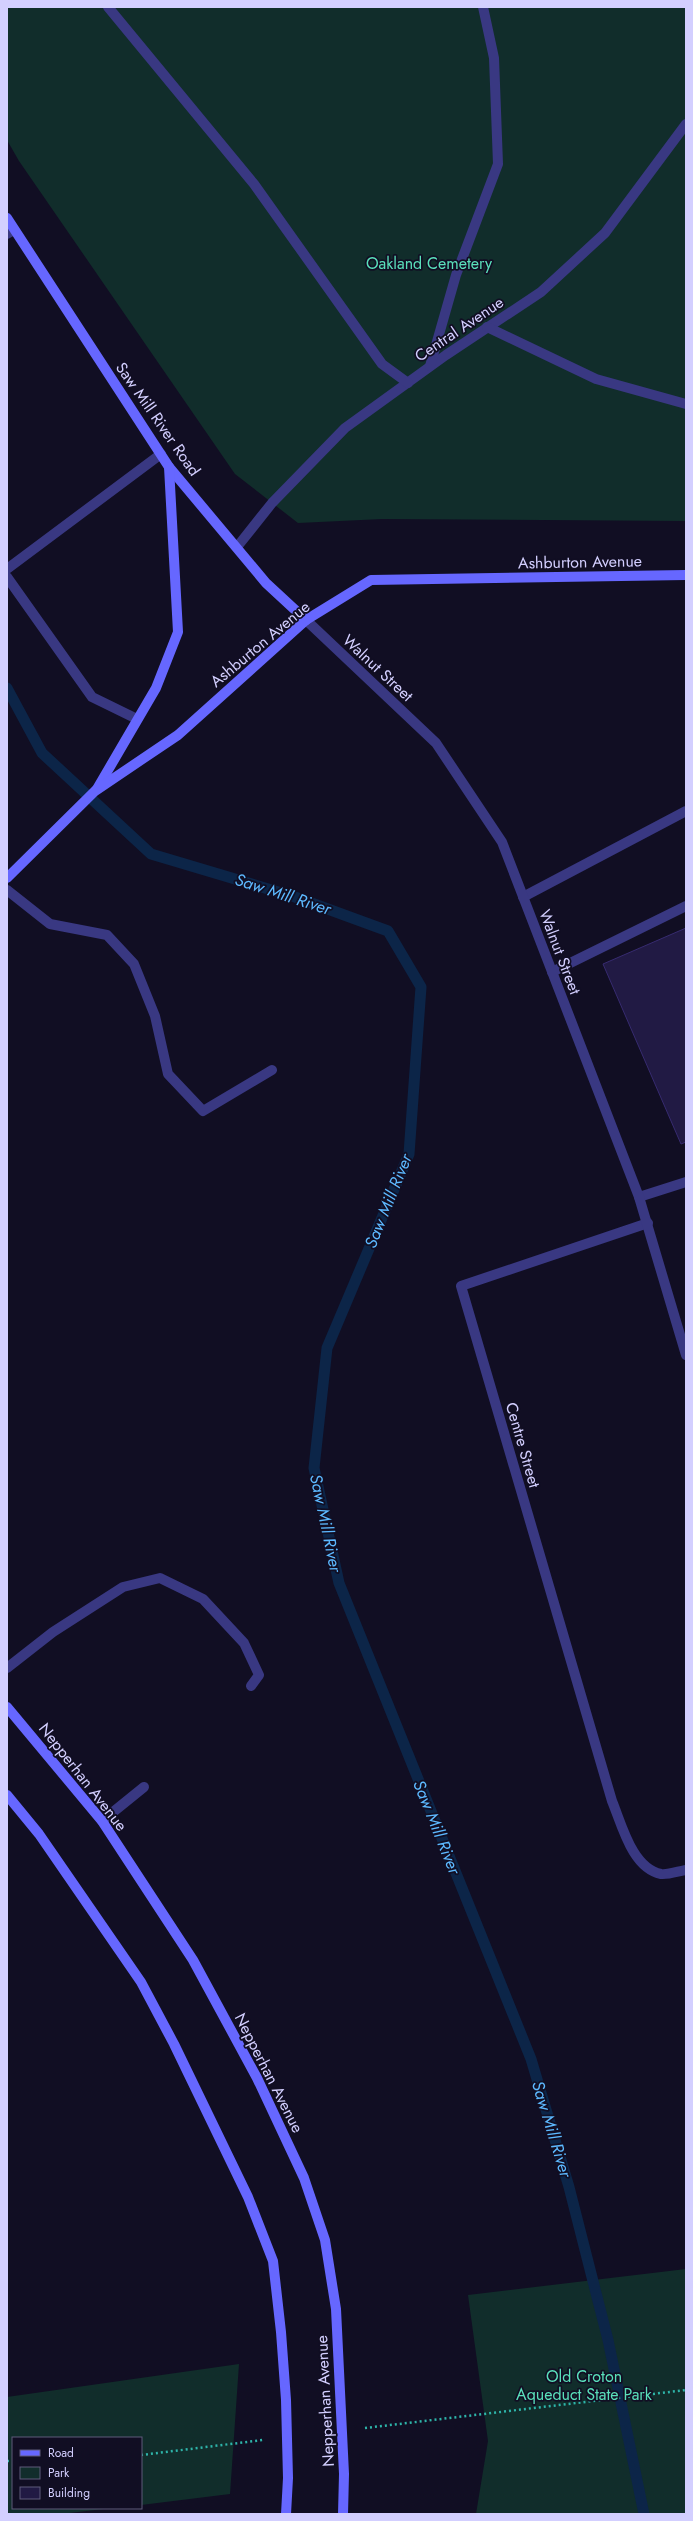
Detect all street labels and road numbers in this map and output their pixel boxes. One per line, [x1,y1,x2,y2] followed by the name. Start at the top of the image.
[410,291,508,367] street label: Central Avenue
[110,357,206,481] street label: Saw Mill River Road
[518,549,642,575] street label: Ashburton Avenue
[205,595,315,693] street label: Ashburton Avenue
[338,629,419,707] street label: Walnut Street
[533,906,587,998] street label: Walnut Street
[500,1400,546,1491] street label: Centre Street
[33,1718,133,1836] street label: Nepperhan Avenue
[229,2009,309,2137] street label: Nepperhan Avenue
[310,2335,340,2467] street label: Nepperhan Avenue

